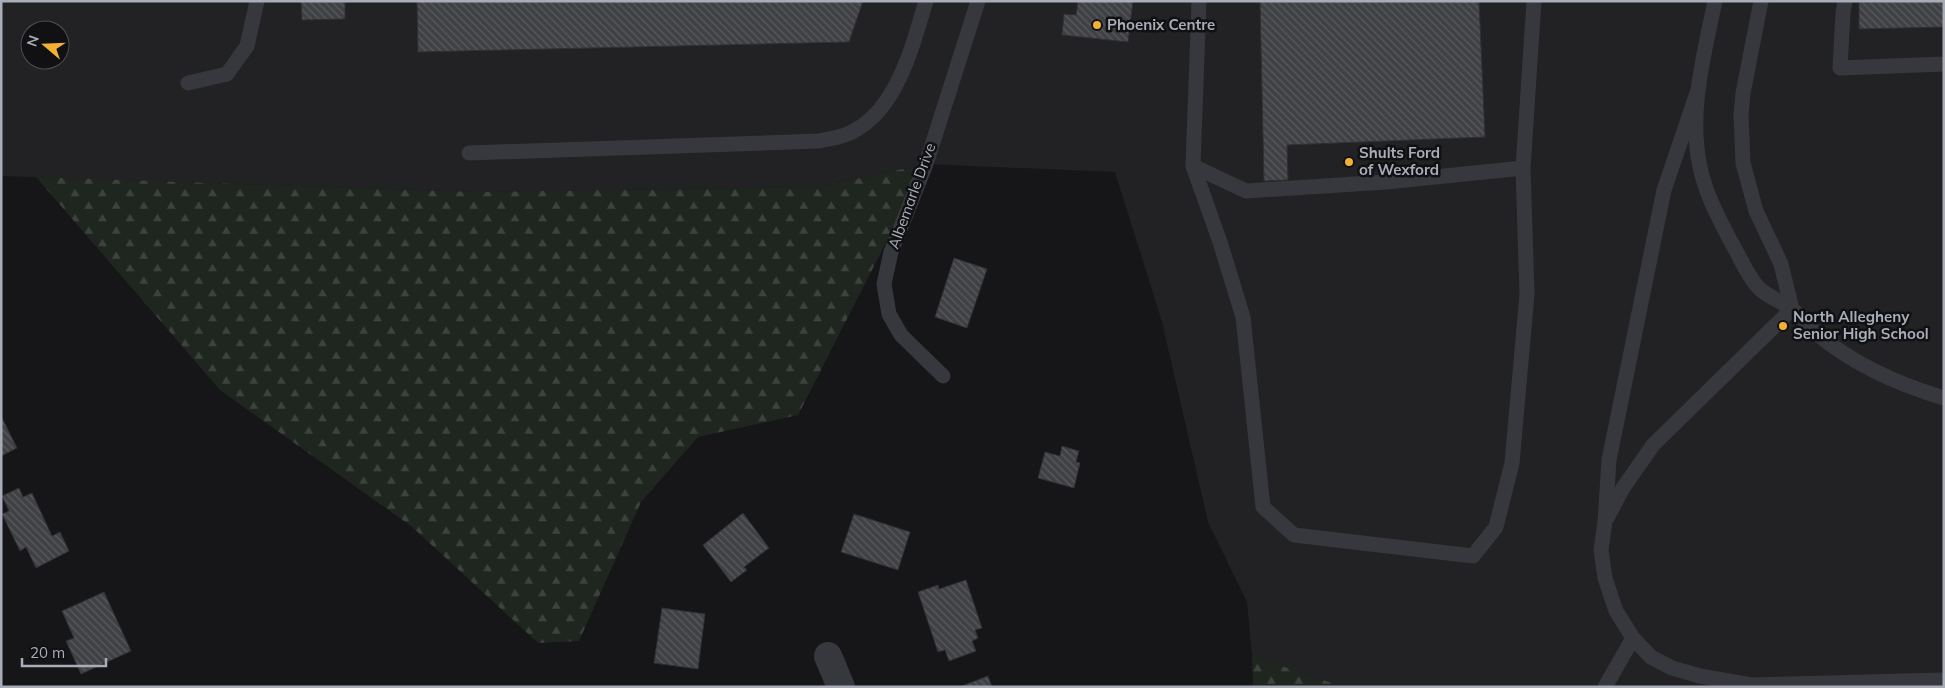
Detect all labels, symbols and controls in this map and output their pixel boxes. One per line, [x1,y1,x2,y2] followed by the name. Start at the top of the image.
[1107,15,1215,34] place label: Phoenix Centre
[1091,19,1103,31] marker: Phoenix Centre
[20,20,70,70] north arrow
[22,33,43,49] text: N
[884,140,939,251] street label: Albemarle Drive
[1359,143,1440,179] place label: Shults Ford of Wexford
[1343,156,1355,168] marker: Shults Ford of Wexford
[1793,307,1929,343] place label: North Allegheny Senior High School
[1777,320,1789,332] marker: North Allegheny Senior High School
[22,636,106,668] scale bar
[30,643,65,662] text: 20 m

